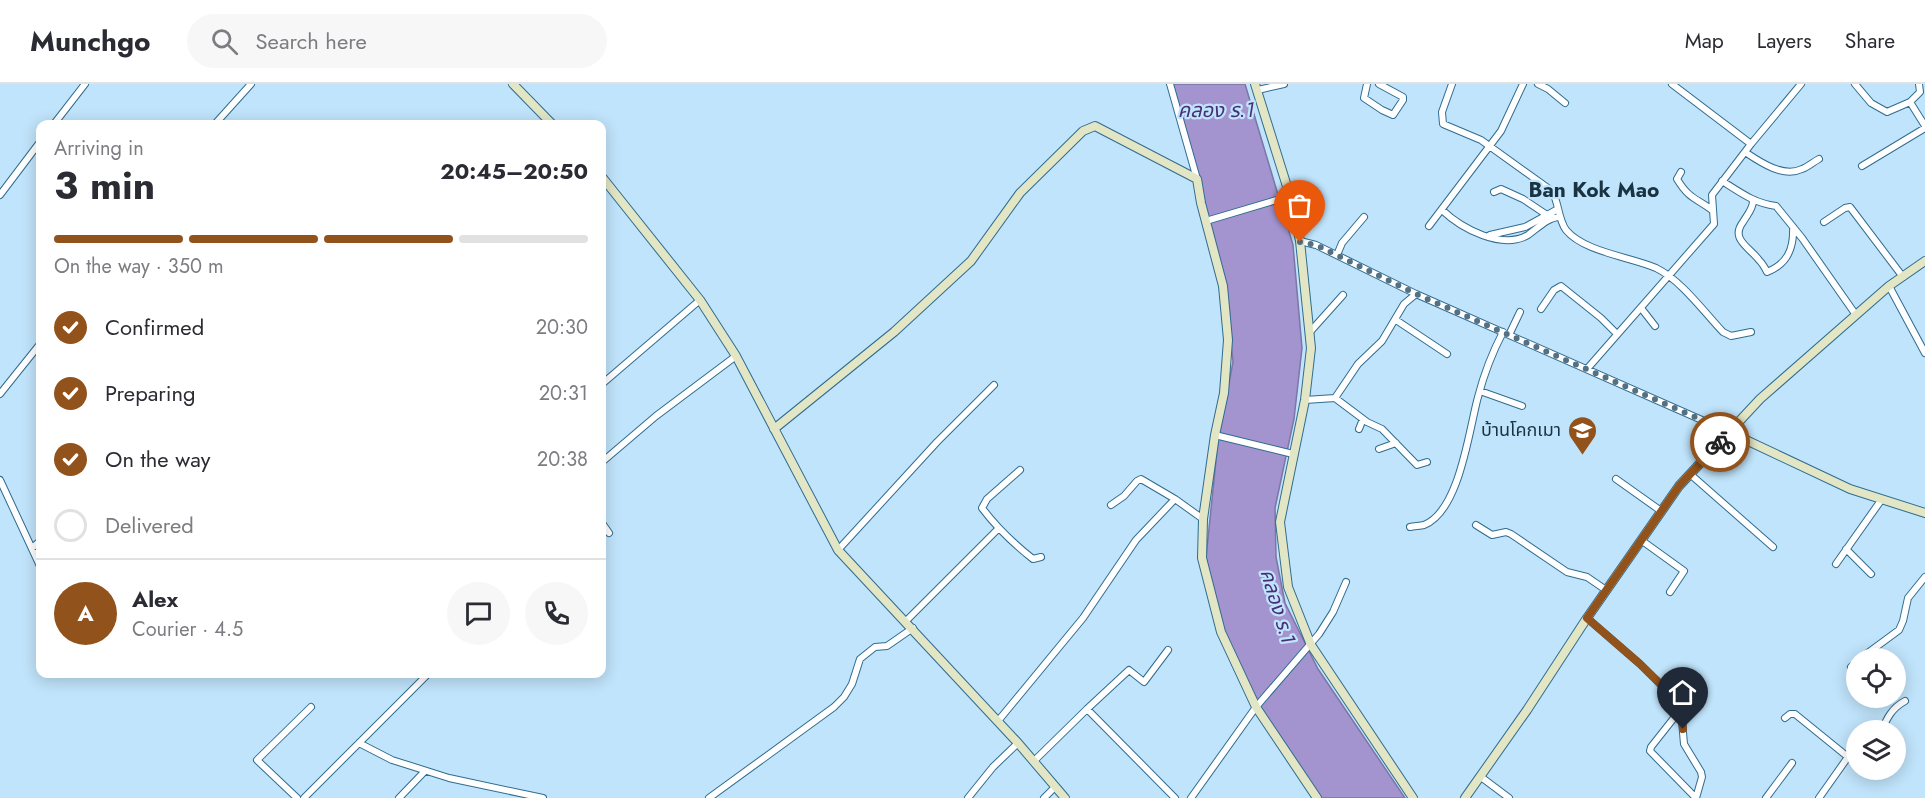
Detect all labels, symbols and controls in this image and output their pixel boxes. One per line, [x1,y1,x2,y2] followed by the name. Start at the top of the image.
[187,14,607,68] search box
[30,21,151,62] text: Munchgo
[208,25,241,58] icon: search
[256,25,367,57] text: Search here
[1685,26,1724,56] text: Map
[1757,26,1812,56] text: Layers
[1845,26,1895,56] text: Share
[1178,96,1254,125] water label: คลอง ร.1
[54,134,144,163] text: Arriving in
[440,155,588,187] text: 20:45–20:50
[54,157,155,214] text: 3 min
[1529,175,1659,205] district label: Ban Kok Mao
[1274,180,1325,242] pin
[1283,189,1316,222] icon: bag
[54,252,224,281] text: On the way · 350 m
[54,311,87,344] icon: check
[105,311,204,343] text: Confirmed
[536,313,588,342] text: 20:30
[54,377,87,410] icon: check
[105,377,196,409] text: Preparing
[539,379,588,408] text: 20:31
[1690,412,1750,472] courier
[1566,414,1598,456] school or university icon: บ้านโคกเมา
[1481,417,1561,443] place label: บ้านโคกเมา
[1704,426,1737,459] icon: bike
[54,443,87,476] icon: check
[105,443,210,475] text: On the way
[537,445,588,474] text: 20:38
[105,509,194,541] text: Delivered
[1253,565,1303,647] water label: คลอง ร.1
[447,582,510,645] button: chat
[525,582,588,645] button: phone
[132,583,178,615] text: Alex
[77,597,94,629] text: A
[132,615,243,644] text: Courier · 4.5
[1846,648,1906,780] map controls
[1846,648,1906,708] button: locate
[1657,667,1708,729] pin
[1666,676,1699,709] icon: home
[1846,720,1906,780] button: layers

